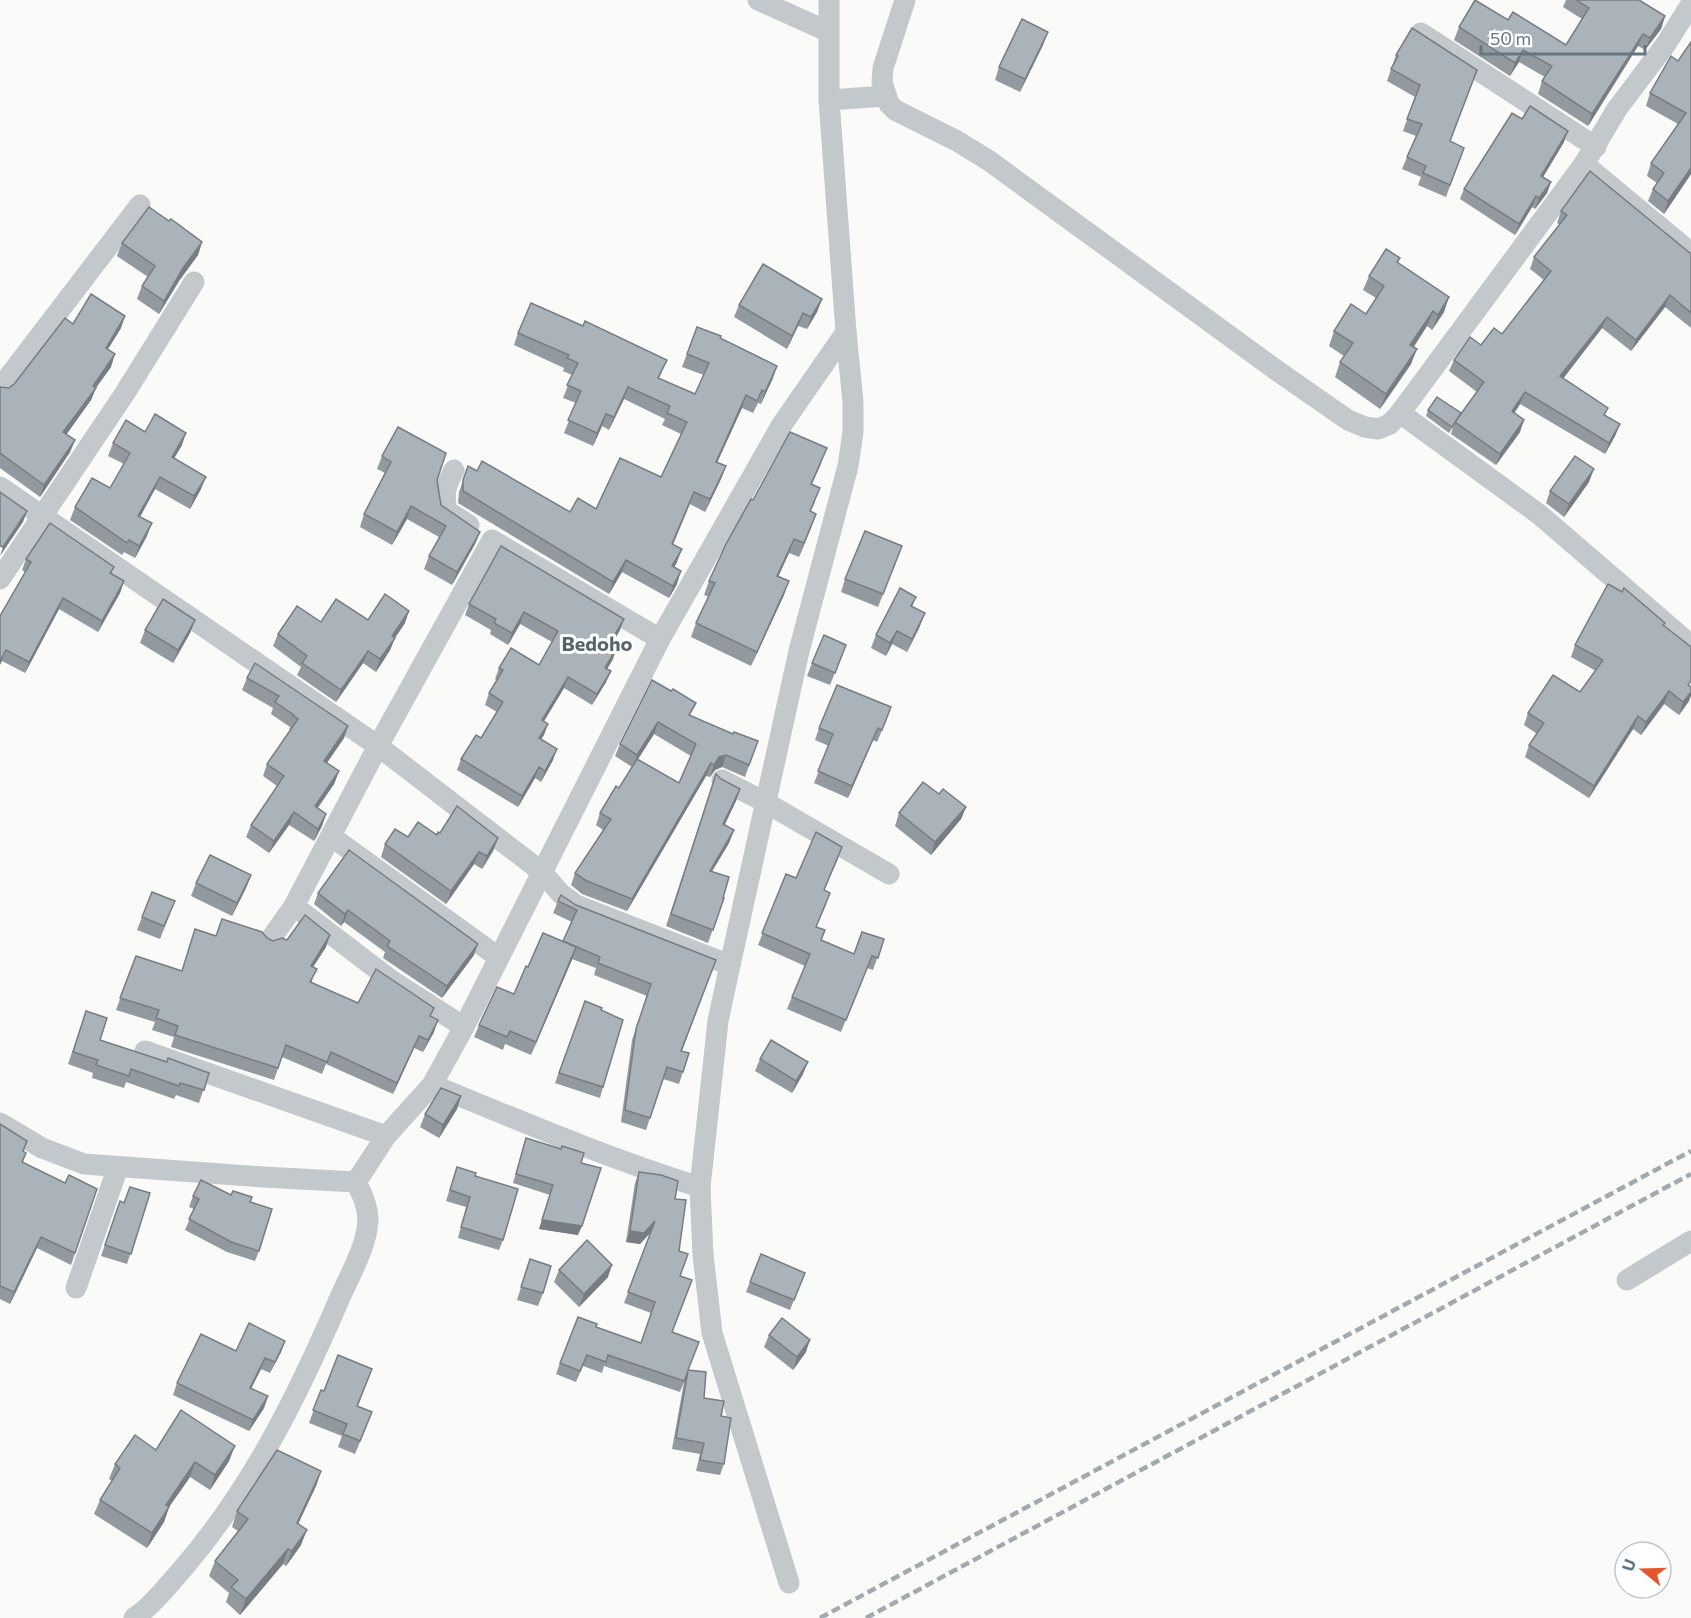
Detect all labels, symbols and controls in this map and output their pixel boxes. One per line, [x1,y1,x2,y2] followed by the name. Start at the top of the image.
[1481,18,1644,56] scale bar
[1490,27,1531,49] text: 50 m
[562,631,633,655] district label: Bedoho
[1613,1540,1673,1600] north arrow
[1617,1556,1639,1574] text: U

